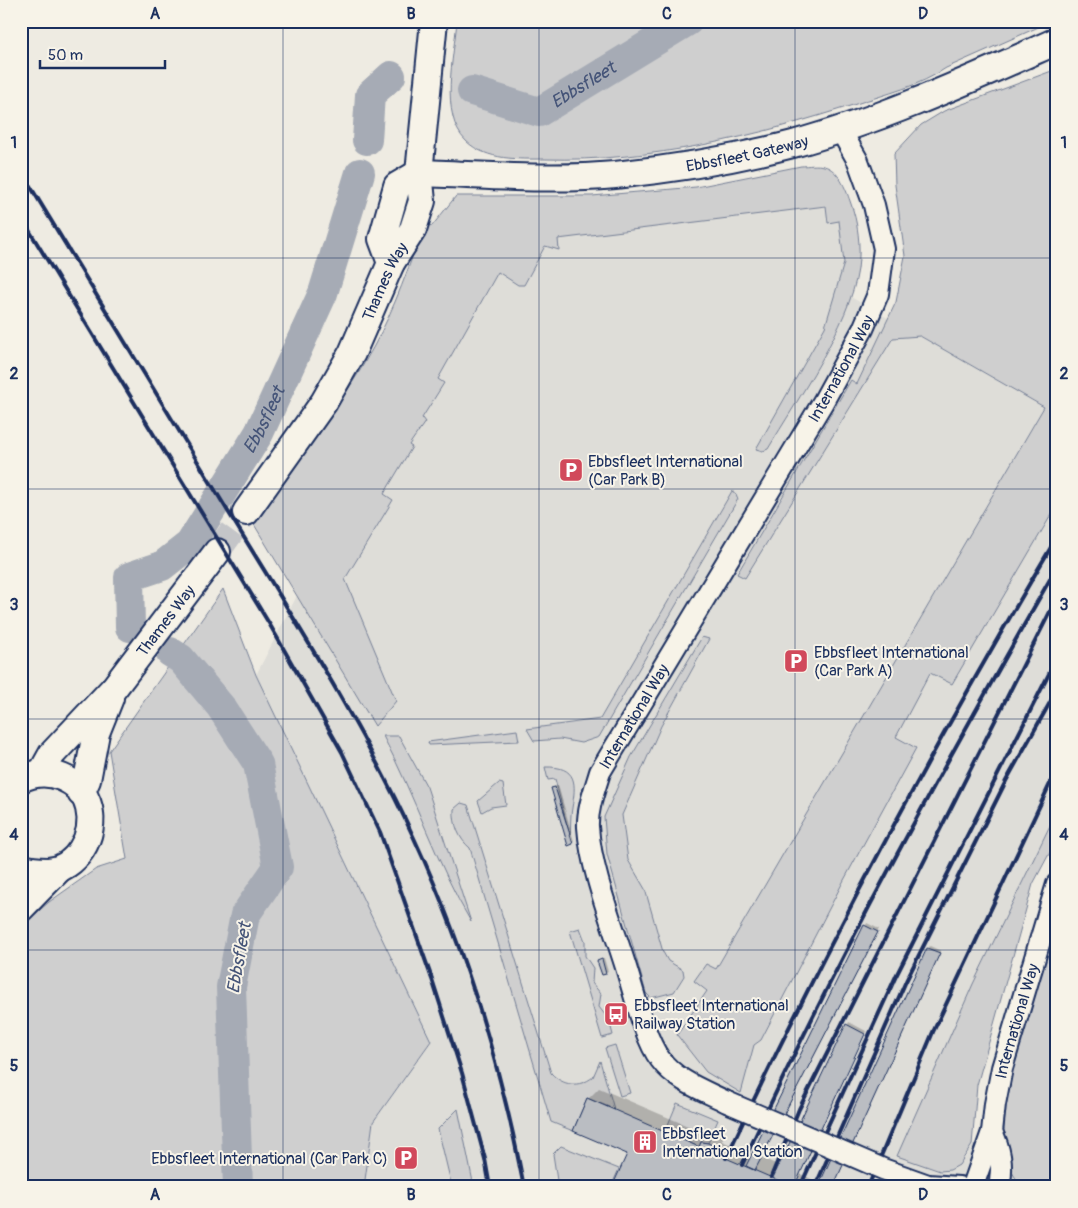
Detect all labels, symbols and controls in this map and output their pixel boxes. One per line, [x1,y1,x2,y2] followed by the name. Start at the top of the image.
[150,4,161,24] text: A
[406,4,416,24] text: B
[662,4,672,24] text: C
[918,4,928,24] text: D
[40,38,165,70] scale bar
[48,46,83,65] text: 50 m
[547,56,622,114] water label: Ebbsfleet
[685,131,811,177] street label: Ebbsfleet Gateway
[11,133,17,153] text: 1
[1061,133,1067,153] text: 1
[358,239,413,324] street label: Thames Way
[804,312,879,426] street label: International Way
[10,364,19,384] text: 2
[1060,364,1069,384] text: 2
[238,382,291,458] water label: Ebbsfleet
[588,452,743,490] place label: Ebbsfleet International (Car Park B)
[558,457,584,483] parking icon: Ebbsfleet International (Car Park B)
[133,581,200,661] street label: Thames Way
[10,595,19,615] text: 3
[1060,595,1069,615] text: 3
[814,643,969,681] place label: Ebbsfleet International (Car Park A)
[783,648,809,674] parking icon: Ebbsfleet International (Car Park A)
[595,661,674,773] street label: International Way
[9,825,19,845] text: 4
[1059,825,1069,845] text: 4
[222,919,257,995] water label: Ebbsfleet
[991,961,1044,1080] street label: International Way
[634,996,789,1034] place label: Ebbsfleet International Railway Station
[603,1001,629,1027] bus stop icon: Ebbsfleet International Railway Station
[10,1056,19,1076] text: 5
[1060,1056,1069,1076] text: 5
[662,1124,803,1162] place label: Ebbsfleet International Station
[632,1129,658,1155] building icon: Ebbsfleet International Station
[393,1145,419,1171] parking icon: Ebbsfleet International (Car Park C)
[151,1149,388,1169] place label: Ebbsfleet International (Car Park C)
[150,1185,161,1205] text: A
[406,1185,416,1205] text: B
[662,1185,672,1205] text: C
[918,1185,928,1205] text: D

